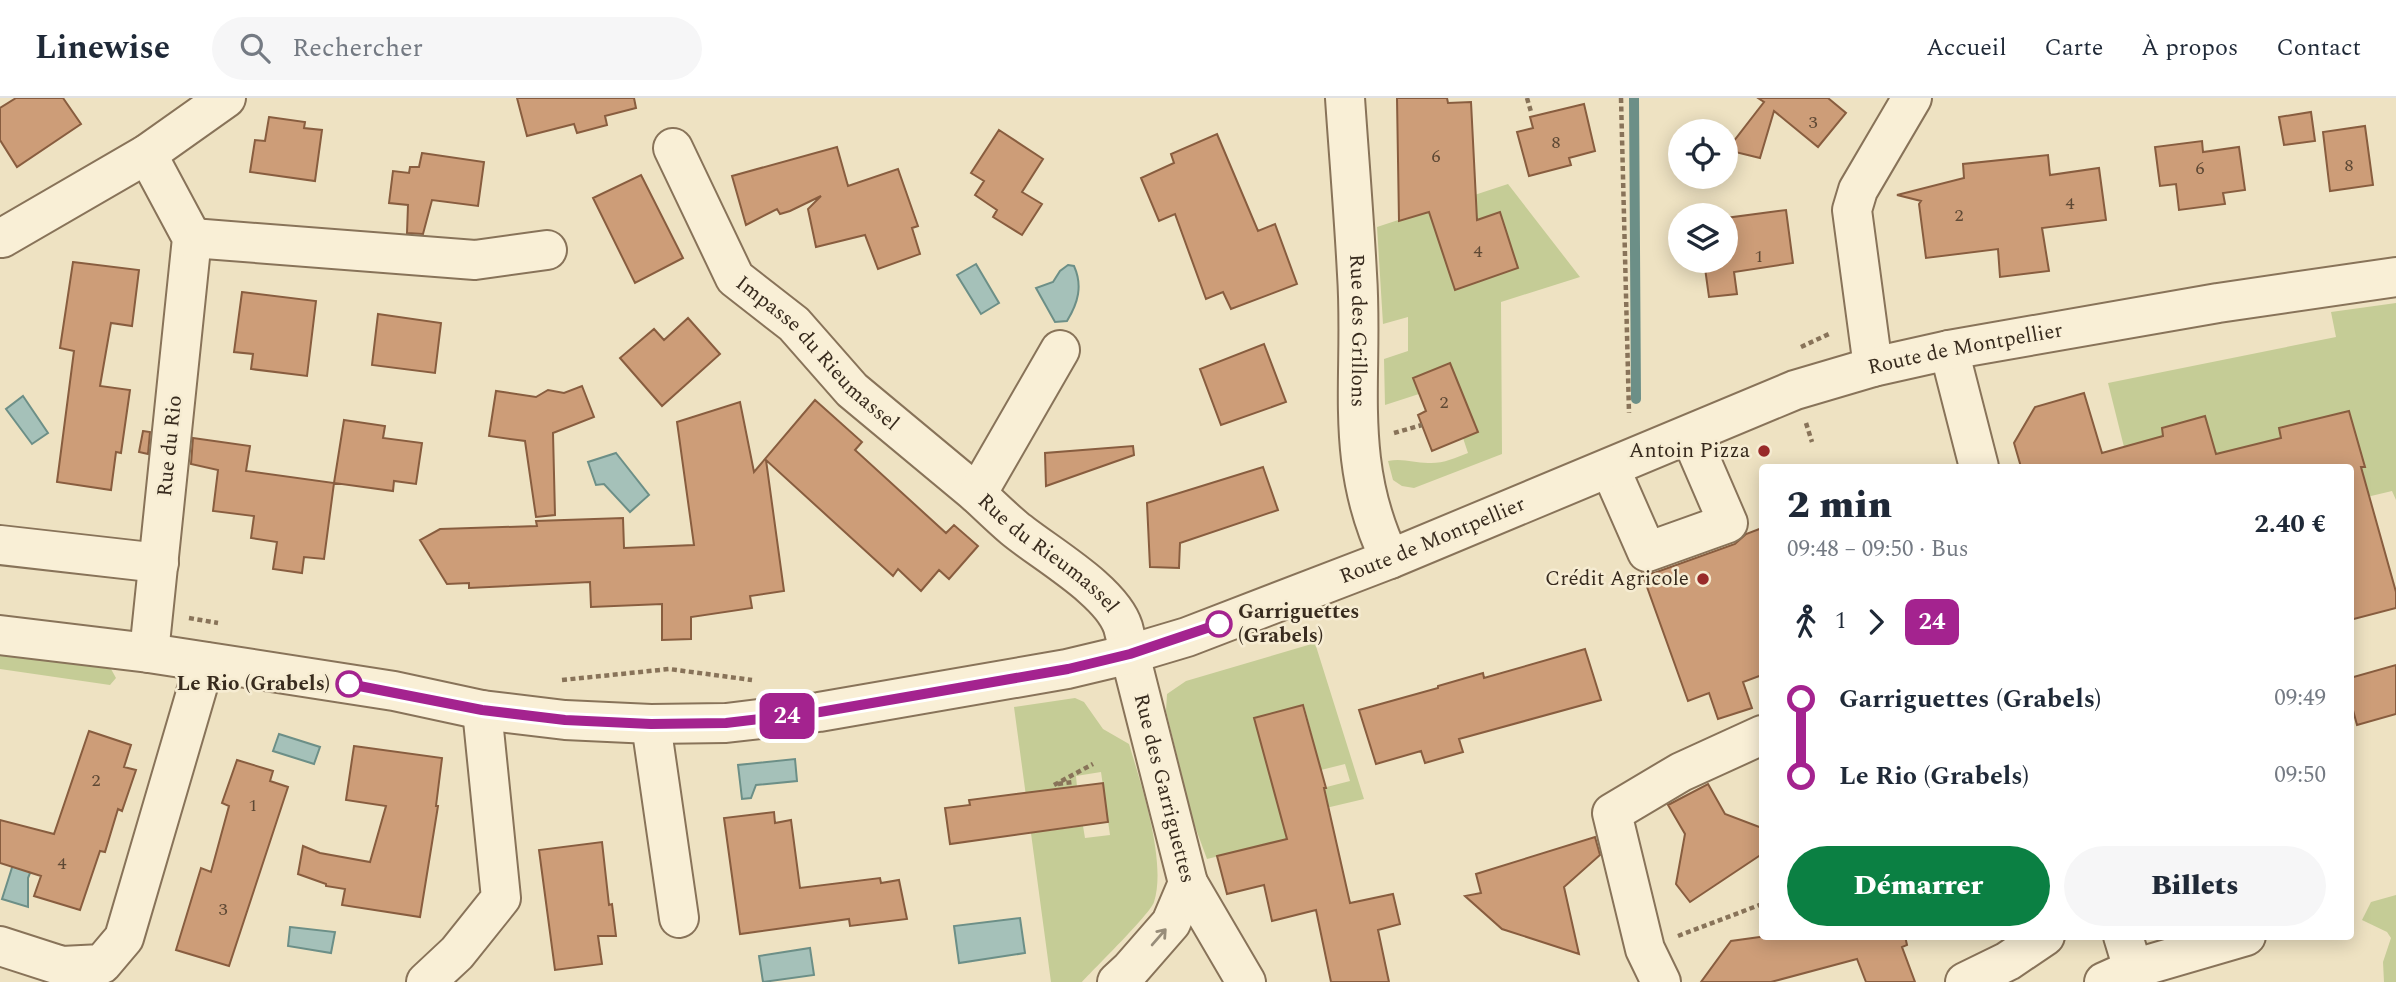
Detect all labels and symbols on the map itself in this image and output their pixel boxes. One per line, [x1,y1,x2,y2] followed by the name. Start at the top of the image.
[1809,109,1818,136] house number: 3
[1552,129,1561,156] house number: 8
[1432,143,1441,170] house number: 6
[2345,152,2354,179] house number: 8
[2196,155,2205,182] house number: 6
[2066,190,2075,217] house number: 4
[1955,202,1964,229] house number: 2
[1474,238,1483,265] house number: 4
[1755,243,1764,270] house number: 1
[1340,253,1375,407] street label: Rue des Grillons
[728,268,906,439] street label: Impasse du Rieumassel
[1865,314,2065,384] street label: Route de Montpellier
[1440,389,1449,416] house number: 2
[149,394,191,498] street label: Rue du Rio
[1629,435,1751,467] place label: Antoin Pizza
[1756,443,1772,459] marker: Antoin Pizza
[970,486,1127,620] street label: Rue du Rieumassel
[1335,488,1530,593] street label: Route de Montpellier
[1545,563,1689,595] place label: Crédit Agricole
[1695,571,1711,587] marker: Crédit Agricole
[1238,596,1360,652] place label: Garriguettes (Grabels)
[1206,611,1232,637] marker: Garriguettes (Grabels)
[177,668,330,700] place label: Le Rio (Grabels)
[336,671,362,697] marker: Le Rio (Grabels)
[1125,690,1203,887] street label: Rue des Garriguettes
[756,693,818,739] line badge: 24
[92,767,101,794] house number: 2
[249,792,258,819] house number: 1
[58,850,67,877] house number: 4
[219,896,228,923] house number: 3
[1151,928,1167,946] one-way arrow

